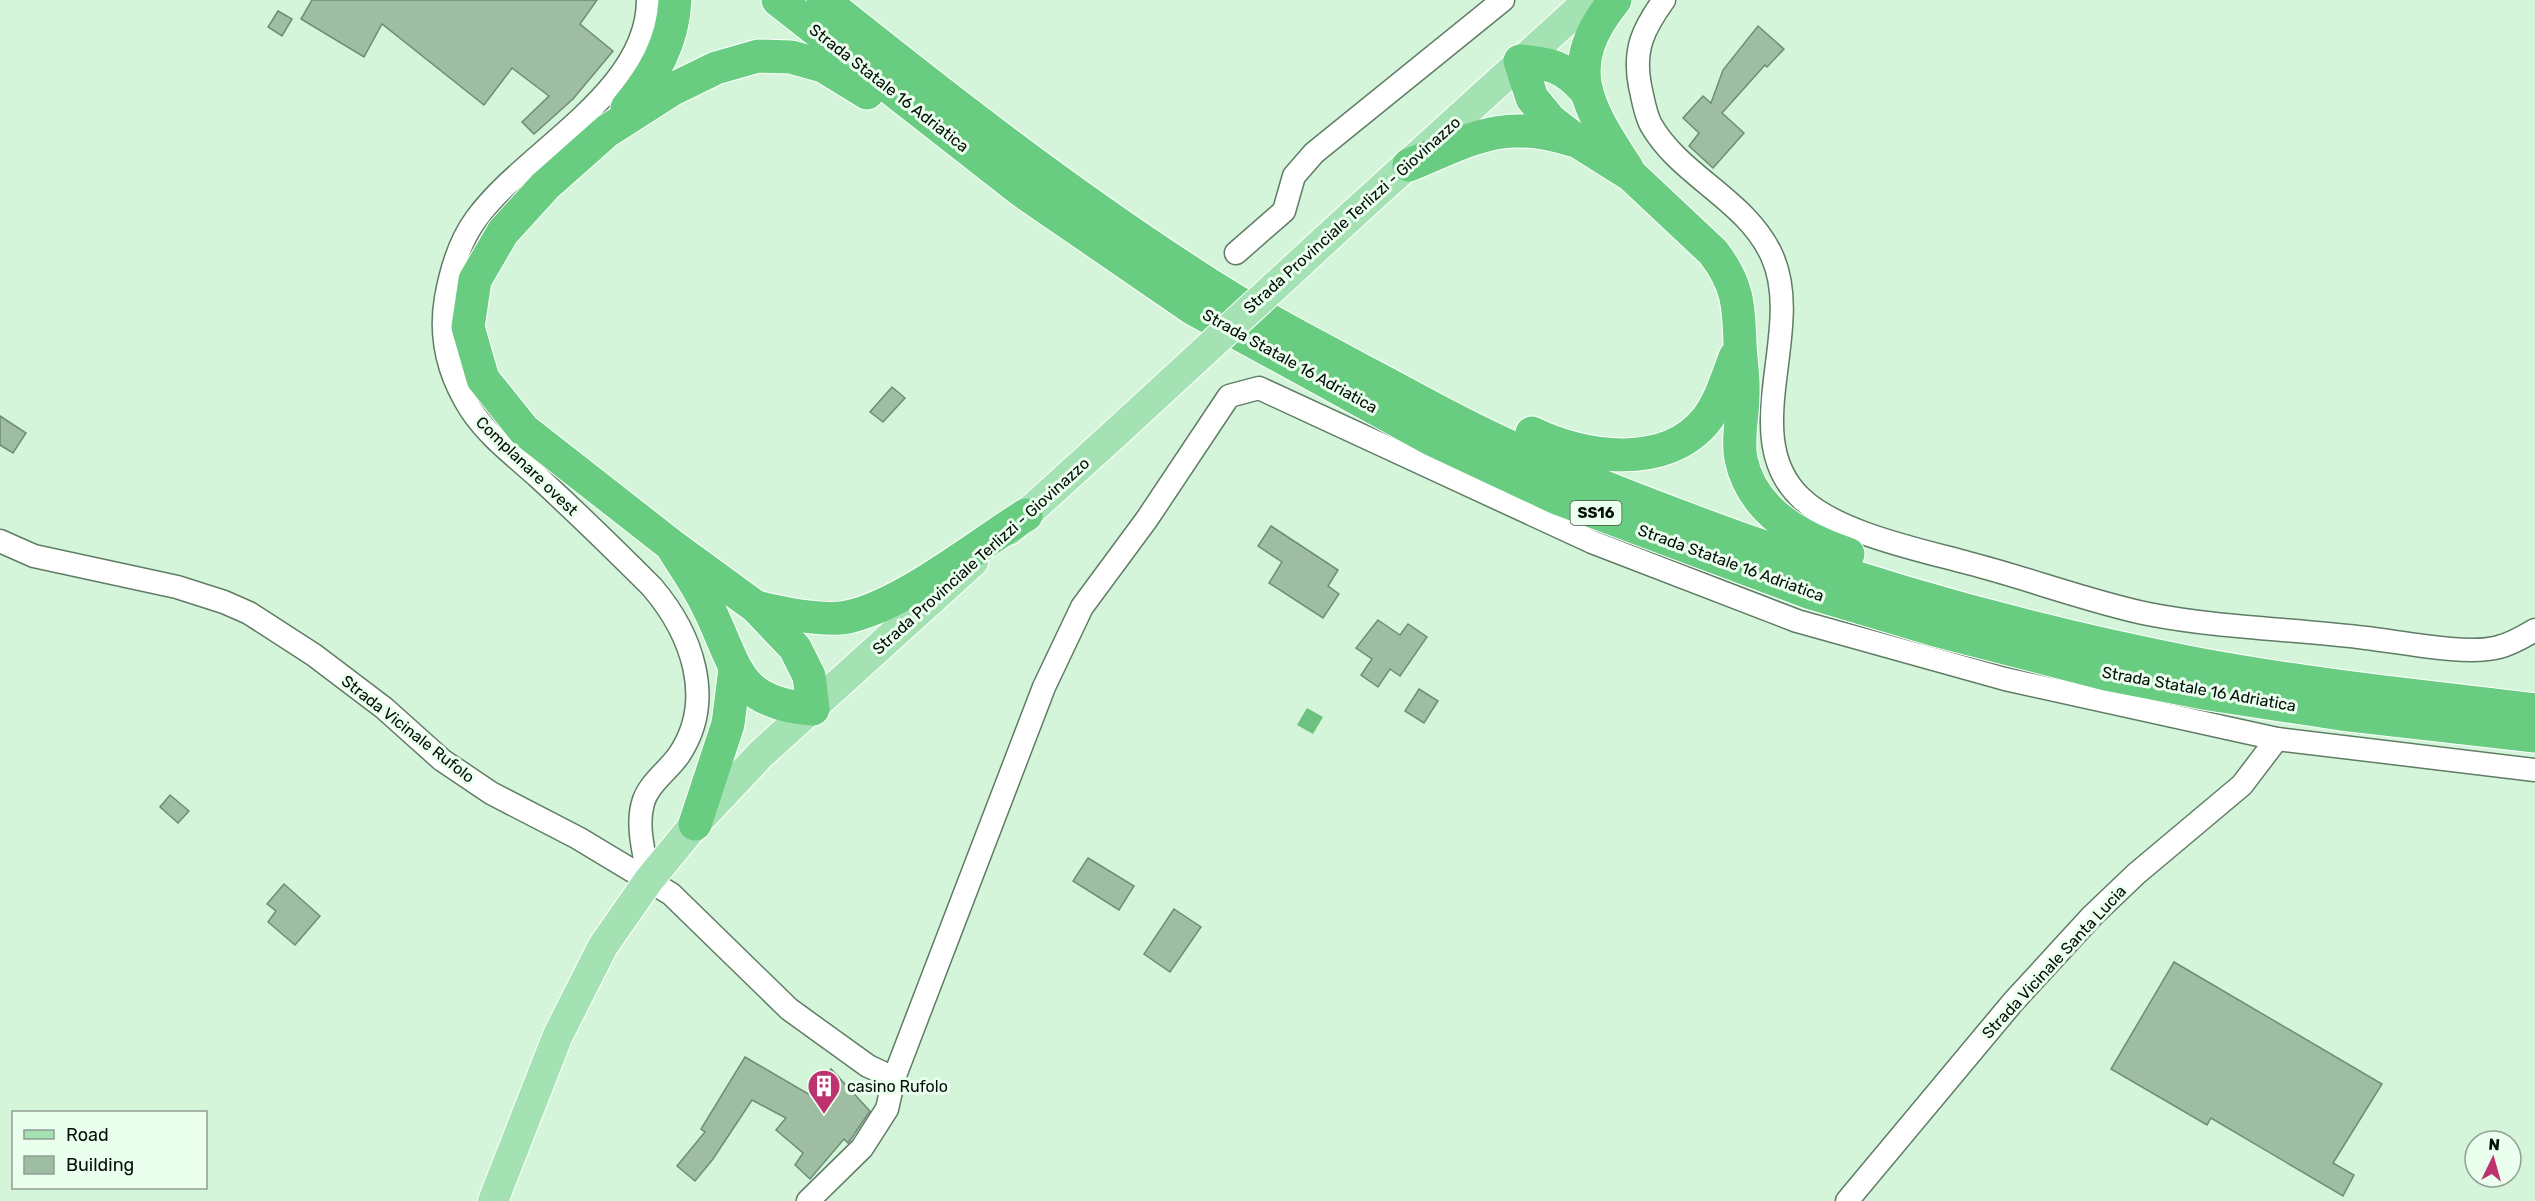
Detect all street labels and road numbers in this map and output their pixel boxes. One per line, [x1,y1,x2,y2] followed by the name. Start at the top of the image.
[806,20,972,156] street label: Strada Statale 16 Adriatica
[1240,113,1464,317] street label: Strada Provinciale Terlizzi - Giovinazzo
[1199,305,1381,417] street label: Strada Statale 16 Adriatica
[472,412,582,520] street label: Complanare ovest
[869,454,1093,658] street label: Strada Provinciale Terlizzi - Giovinazzo
[1570,501,1622,525] road number: SS16
[1635,520,1827,606] street label: Strada Statale 16 Adriatica
[2100,663,2298,715] street label: Strada Statale 16 Adriatica
[338,671,478,787] street label: Strada Vicinale Rufolo
[1978,882,2130,1042] street label: Strada Vicinale Santa Lucia

